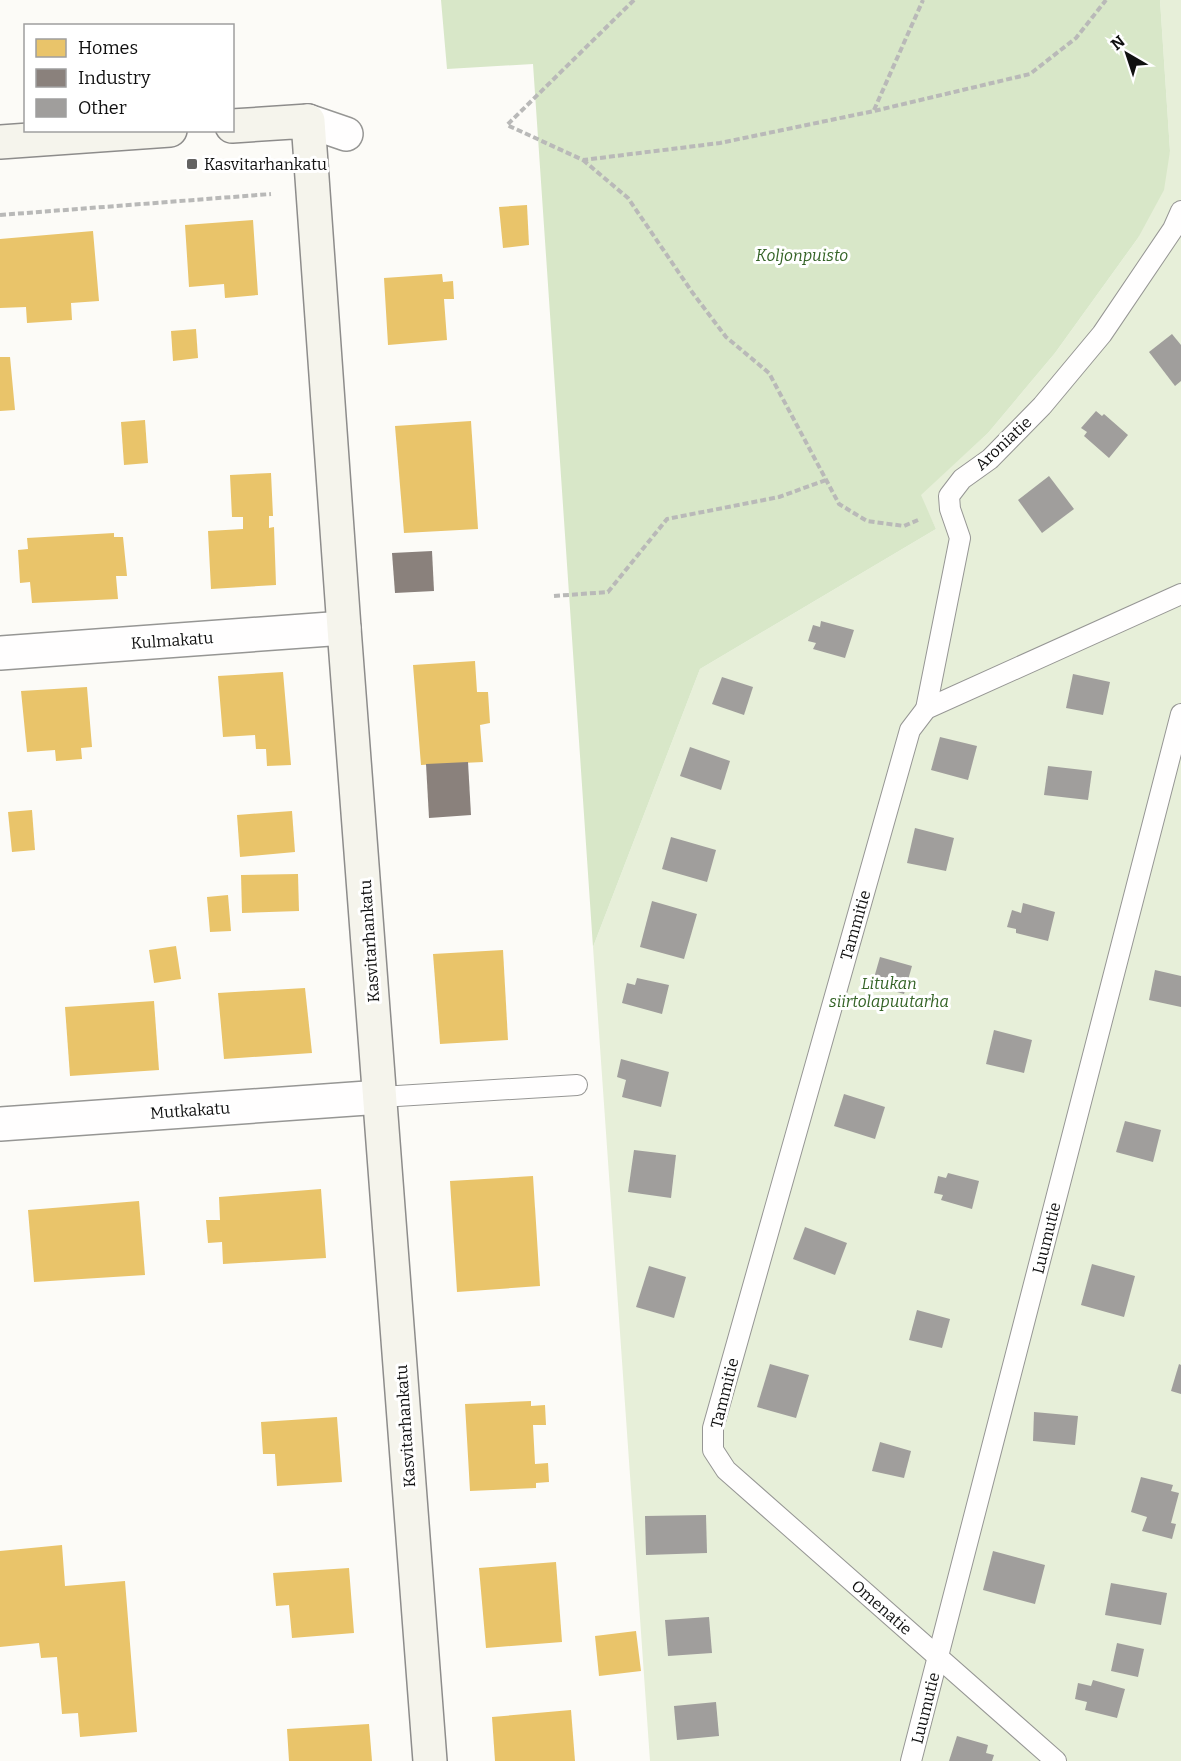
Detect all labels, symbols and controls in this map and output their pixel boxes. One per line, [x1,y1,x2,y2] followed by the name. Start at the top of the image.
[24,24,234,132] legend
[1097,24,1157,84] north arrow
[1107,31,1129,54] text: N
[78,37,138,59] text: Homes
[78,67,151,89] text: Industry
[78,97,127,119] text: Other
[204,155,327,174] place label: Kasvitarhankatu
[185,157,199,171] marker: Kasvitarhankatu
[756,246,848,265] park label: Koljonpuisto
[971,413,1035,474] street label: Aroniatie
[130,628,214,653] street label: Kulmakatu
[356,879,383,1003] street label: Kasvitarhankatu
[836,888,875,962] street label: Tammitie
[829,974,949,1011] park label: Litukan siirtolapuutarha
[149,1098,231,1123] street label: Mutkakatu
[1028,1200,1065,1276] street label: Luumutie
[707,1356,742,1430] street label: Tammitie
[392,1364,419,1488] street label: Kasvitarhankatu
[848,1576,916,1639] street label: Omenatie
[907,1670,944,1746] street label: Luumutie

